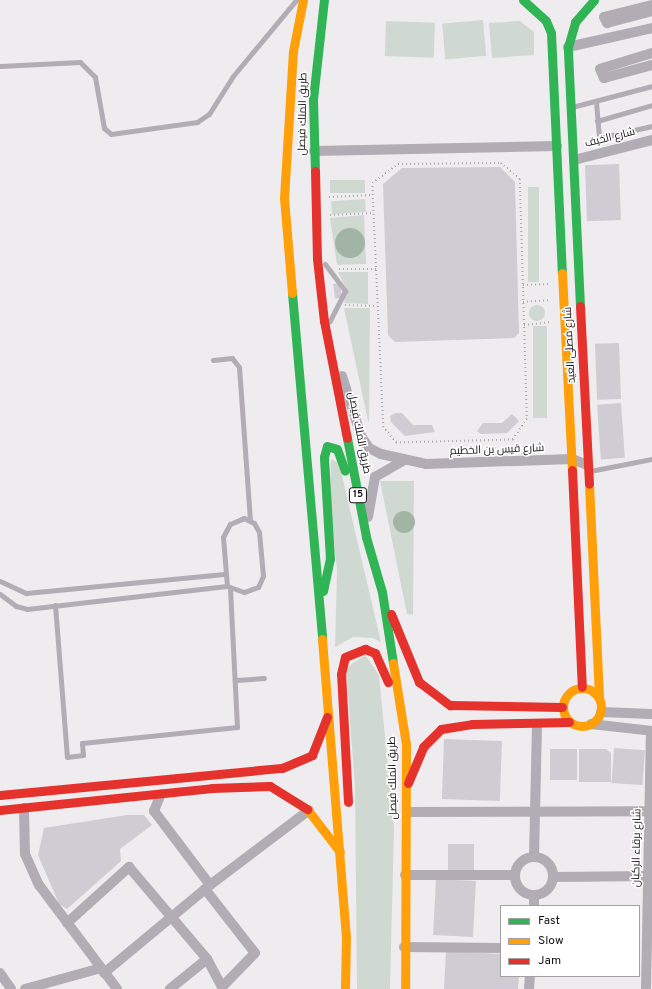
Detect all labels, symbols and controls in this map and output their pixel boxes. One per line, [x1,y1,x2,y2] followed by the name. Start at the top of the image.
[296,72,310,156] street label: طريق الملك فيصل
[583,125,637,151] street label: شارع الخيف
[561,306,579,384] street label: شارع مصلى العيد
[345,391,373,475] street label: طريق الملك فيصل
[449,442,545,458] street label: شارع قيس بن الخطيم
[348,487,368,503] road number: 15
[386,736,400,820] street label: طريق الملك فيصل
[630,809,644,887] street label: شارع برقاء الركبان
[500,905,640,977] legend
[538,913,560,929] text: Fast
[538,933,564,949] text: Slow
[538,953,561,969] text: Jam

